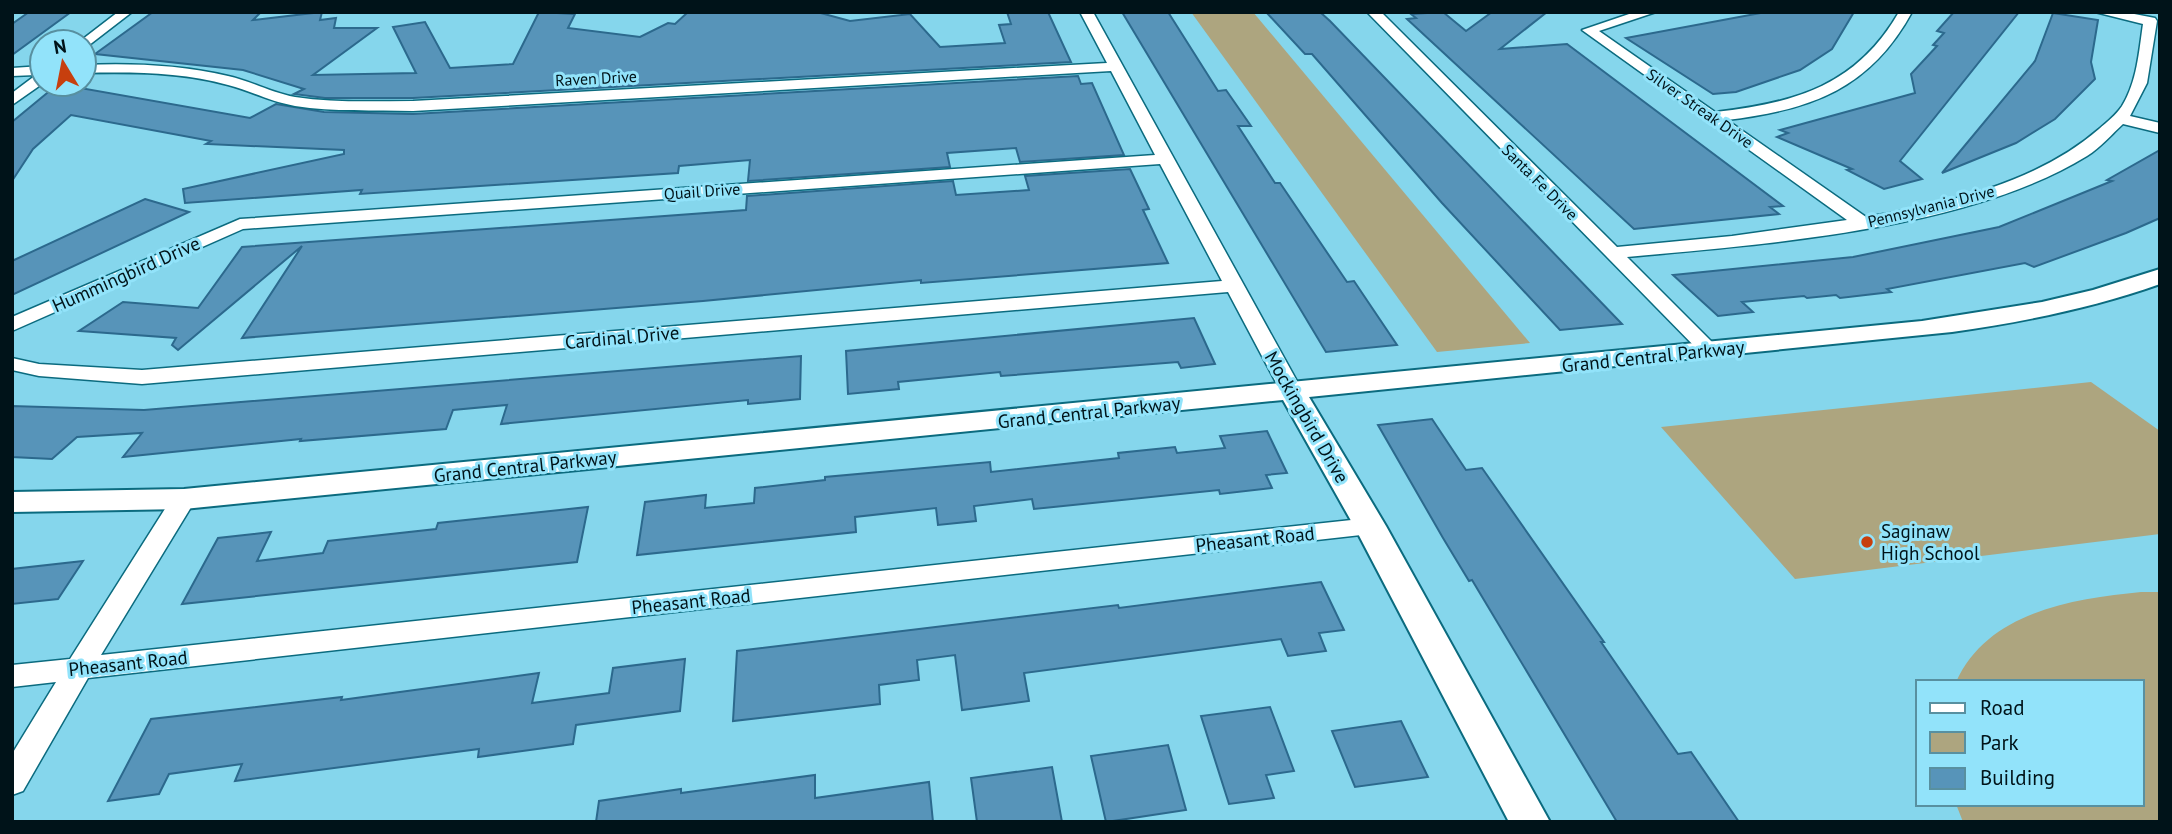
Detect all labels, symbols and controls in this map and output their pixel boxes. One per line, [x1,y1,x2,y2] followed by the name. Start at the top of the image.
[28,28,98,98] north arrow
[52,33,68,59] text: N
[1643,64,1757,152] street label: Silver Streak Drive
[555,66,637,90] street label: Raven Drive
[1498,140,1582,224] street label: Santa Fe Drive
[663,178,741,204] street label: Quail Drive
[1866,181,1996,231] street label: Pennsylvania Drive
[48,231,204,317] street label: Hummingbird Drive
[564,320,680,354] street label: Cardinal Drive
[1560,334,1746,378] street label: Grand Central Parkway
[1260,347,1354,487] street label: Mockingbird Drive
[996,390,1182,434] street label: Grand Central Parkway
[432,444,618,488] street label: Grand Central Parkway
[1881,519,1980,565] place label: Saginaw High School
[1194,521,1316,557] street label: Pheasant Road
[1859,534,1875,550] marker: Saginaw High School
[630,583,752,619] street label: Pheasant Road
[67,645,189,681] street label: Pheasant Road
[1916,680,2144,806] legend
[1980,694,2024,721] text: Road
[1980,729,2019,756] text: Park
[1980,764,2055,791] text: Building

